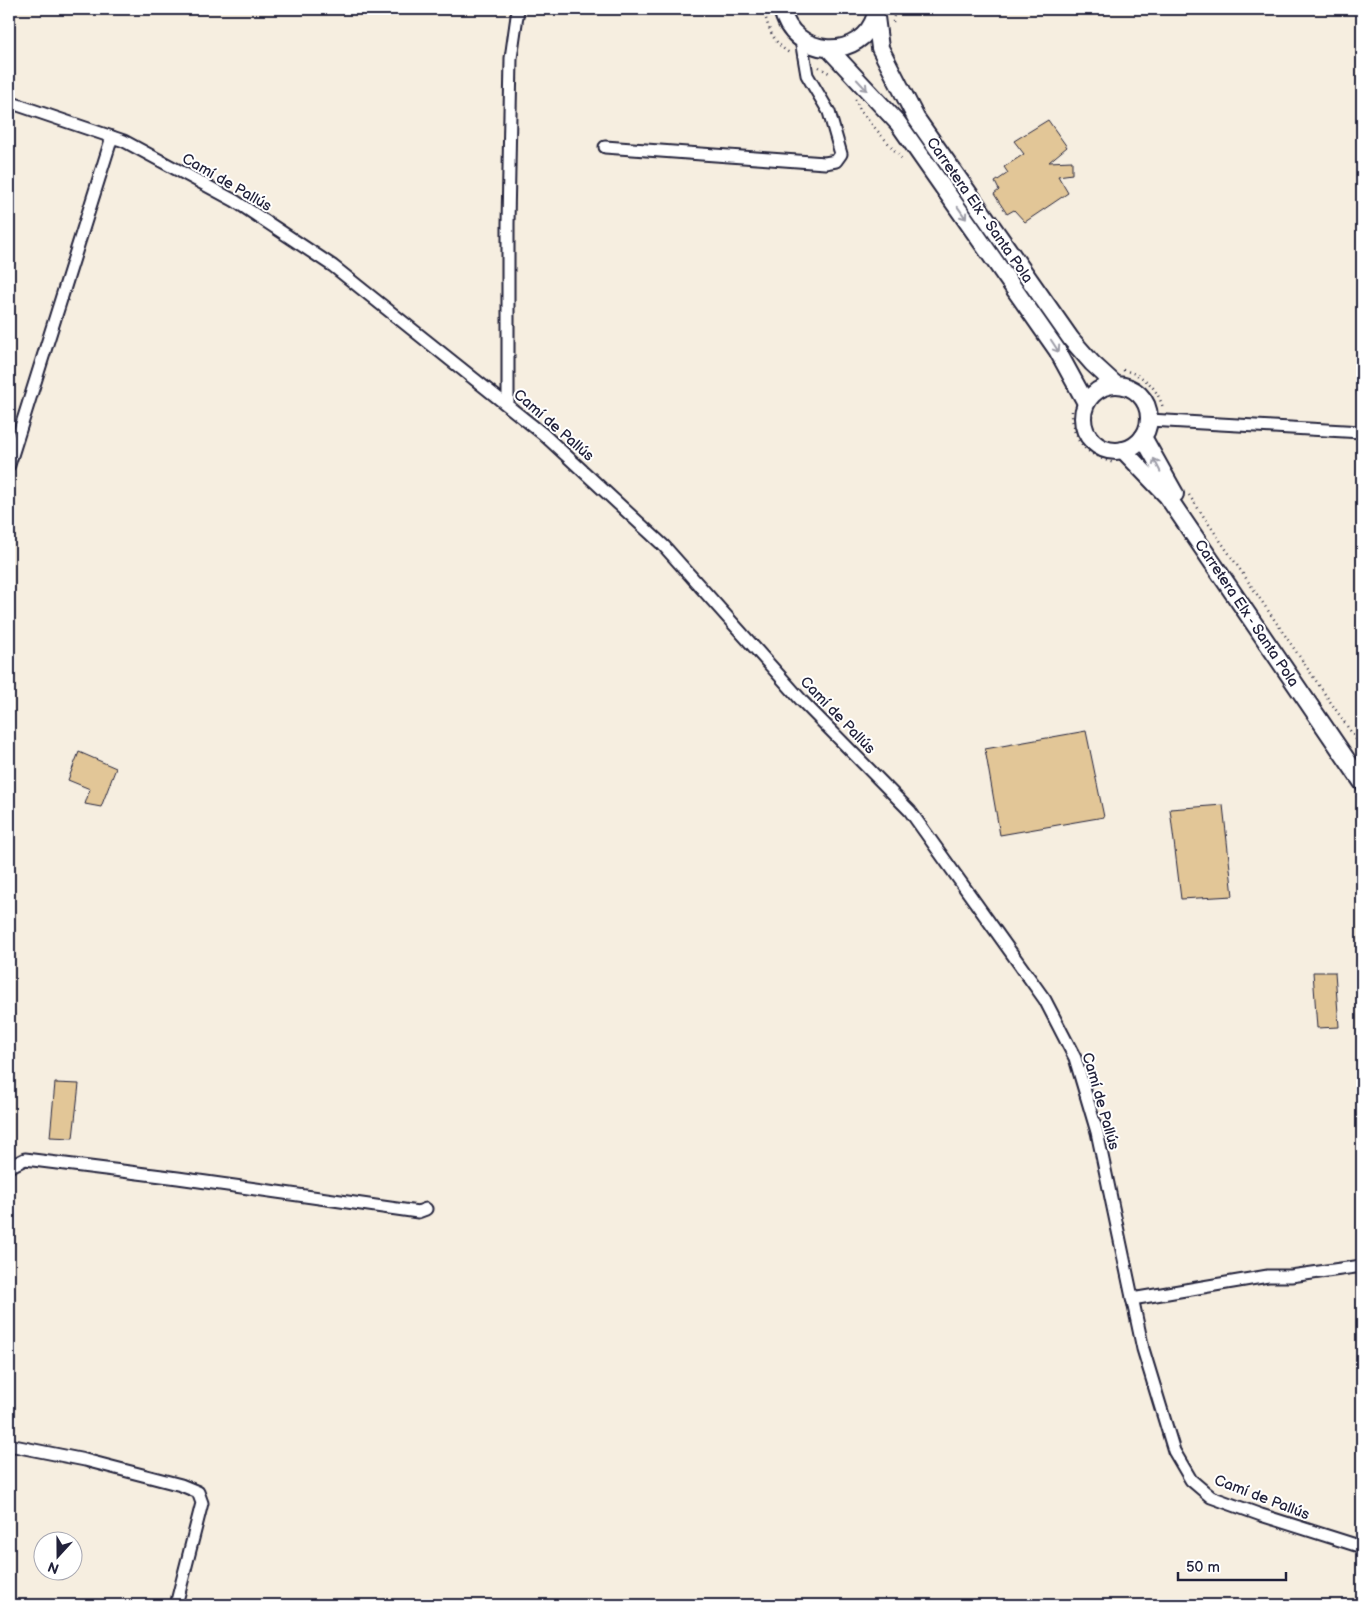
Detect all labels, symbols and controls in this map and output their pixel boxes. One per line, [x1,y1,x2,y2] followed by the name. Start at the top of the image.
[856,79,868,91] one-way arrow
[922,134,1037,287] street label: Carretera Elx - Santa Pola
[179,149,275,216] street label: Camí de Pallús
[957,206,967,220] one-way arrow
[1050,339,1060,353] one-way arrow
[510,385,598,466] street label: Camí de Pallús
[1152,457,1162,472] one-way arrow
[1190,536,1303,690] street label: Carretera Elx - Santa Pola
[796,673,880,758] street label: Camí de Pallús
[1078,1050,1124,1153] street label: Camí de Pallús
[1212,1471,1313,1525] street label: Camí de Pallús
[32,1532,82,1582] north arrow
[1178,1549,1286,1581] scale bar
[46,1558,61,1577] text: N
[1186,1558,1220,1577] text: 50 m

